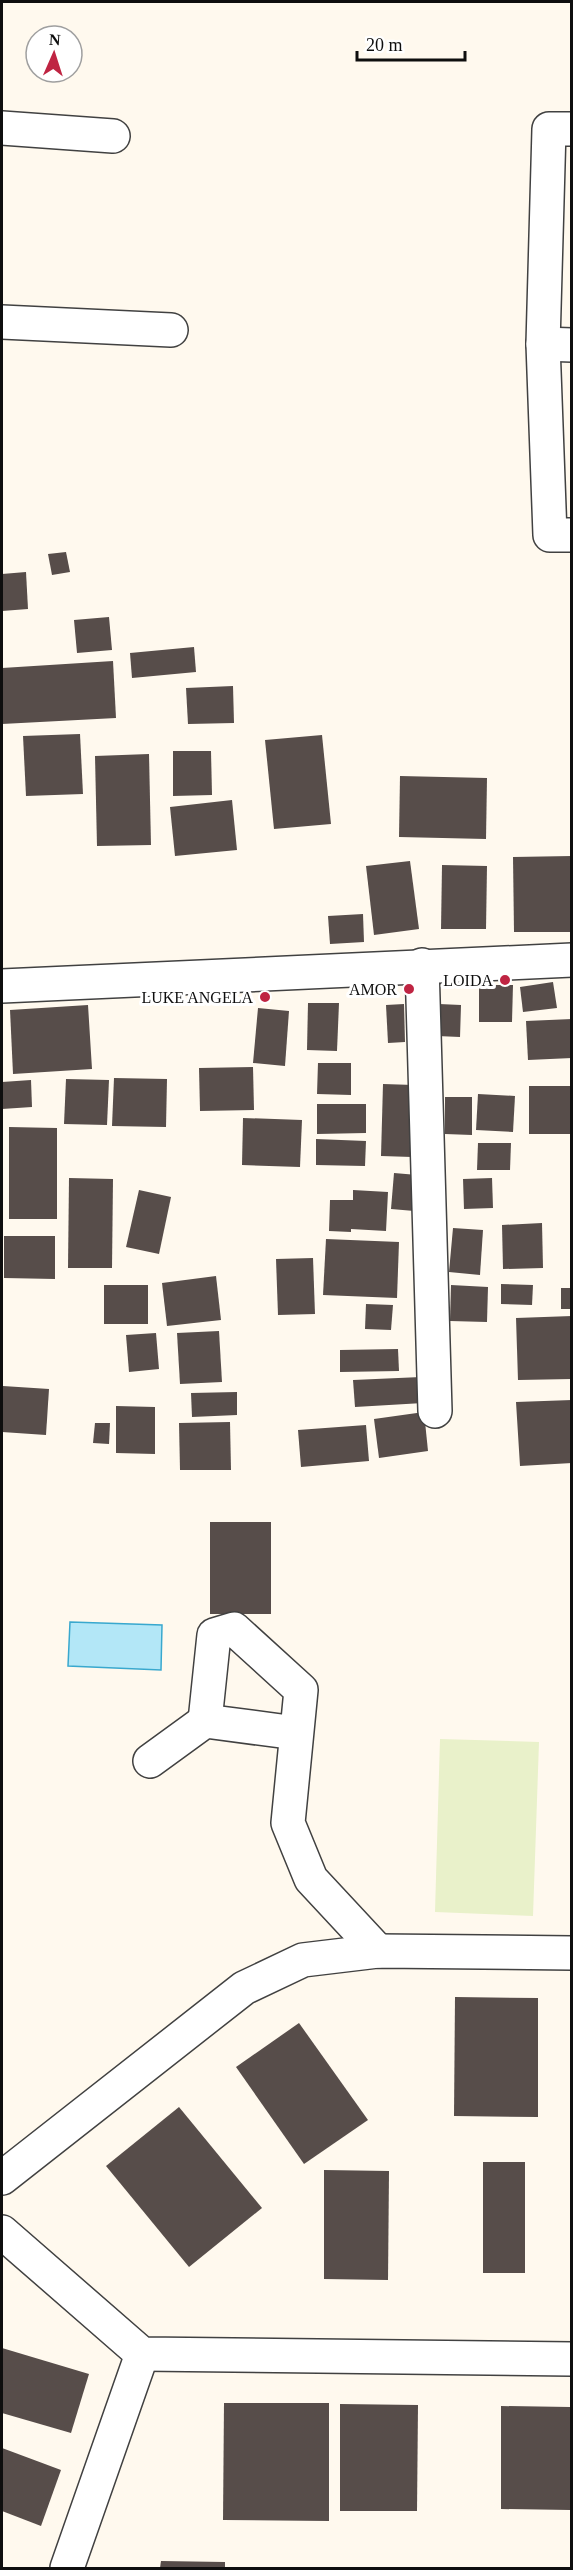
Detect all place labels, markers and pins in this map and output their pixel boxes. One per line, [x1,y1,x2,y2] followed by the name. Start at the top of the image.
[443,972,493,989] place label: LOIDA
[498,973,512,987] marker: LOIDA
[349,981,397,998] place label: AMOR
[402,982,416,996] marker: AMOR
[141,989,253,1006] place label: LUKE ANGELA
[258,990,272,1004] marker: LUKE ANGELA

